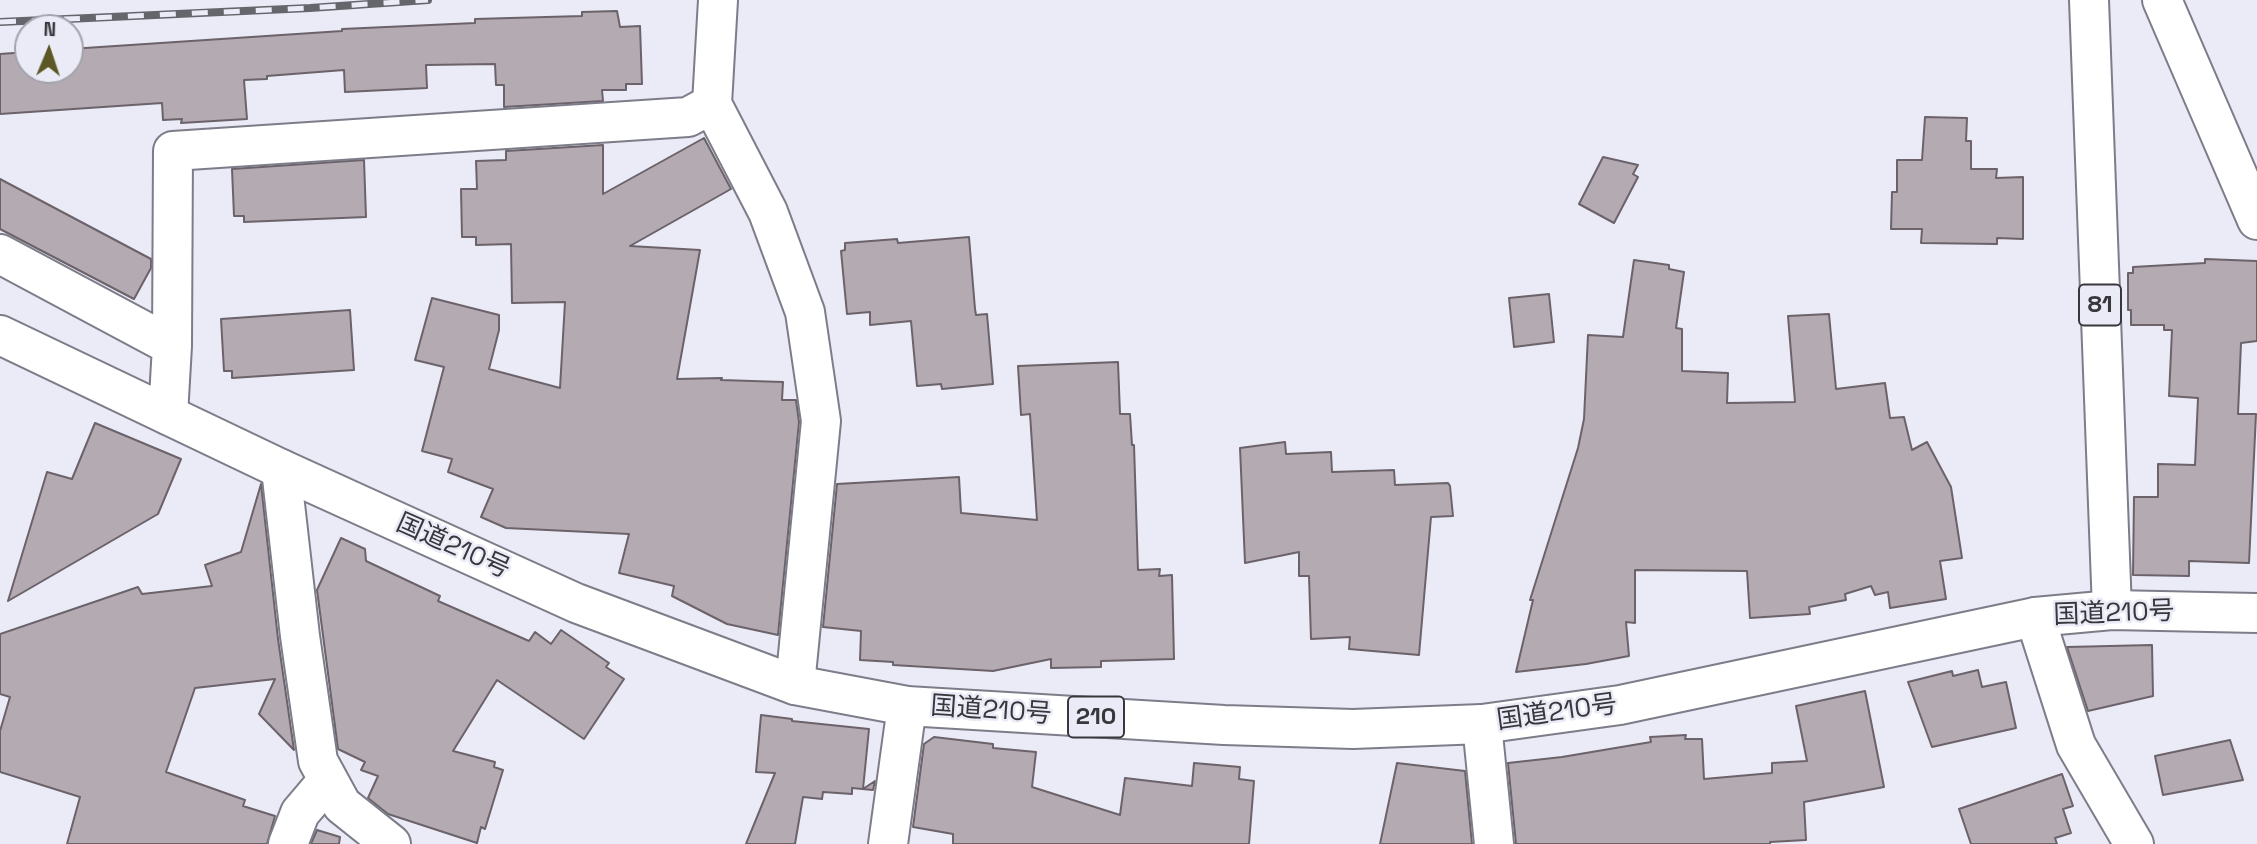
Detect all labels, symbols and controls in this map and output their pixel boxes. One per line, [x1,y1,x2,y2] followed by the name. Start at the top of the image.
[14,14,84,84] north arrow
[43,17,56,42] text: N
[2079,284,2121,326] road number: 81
[391,508,515,586] street label: 国道210号
[2053,596,2175,632] street label: 国道210号
[1495,689,1619,737] street label: 国道210号
[929,691,1053,731] street label: 国道210号
[1068,696,1124,738] road number: 210

